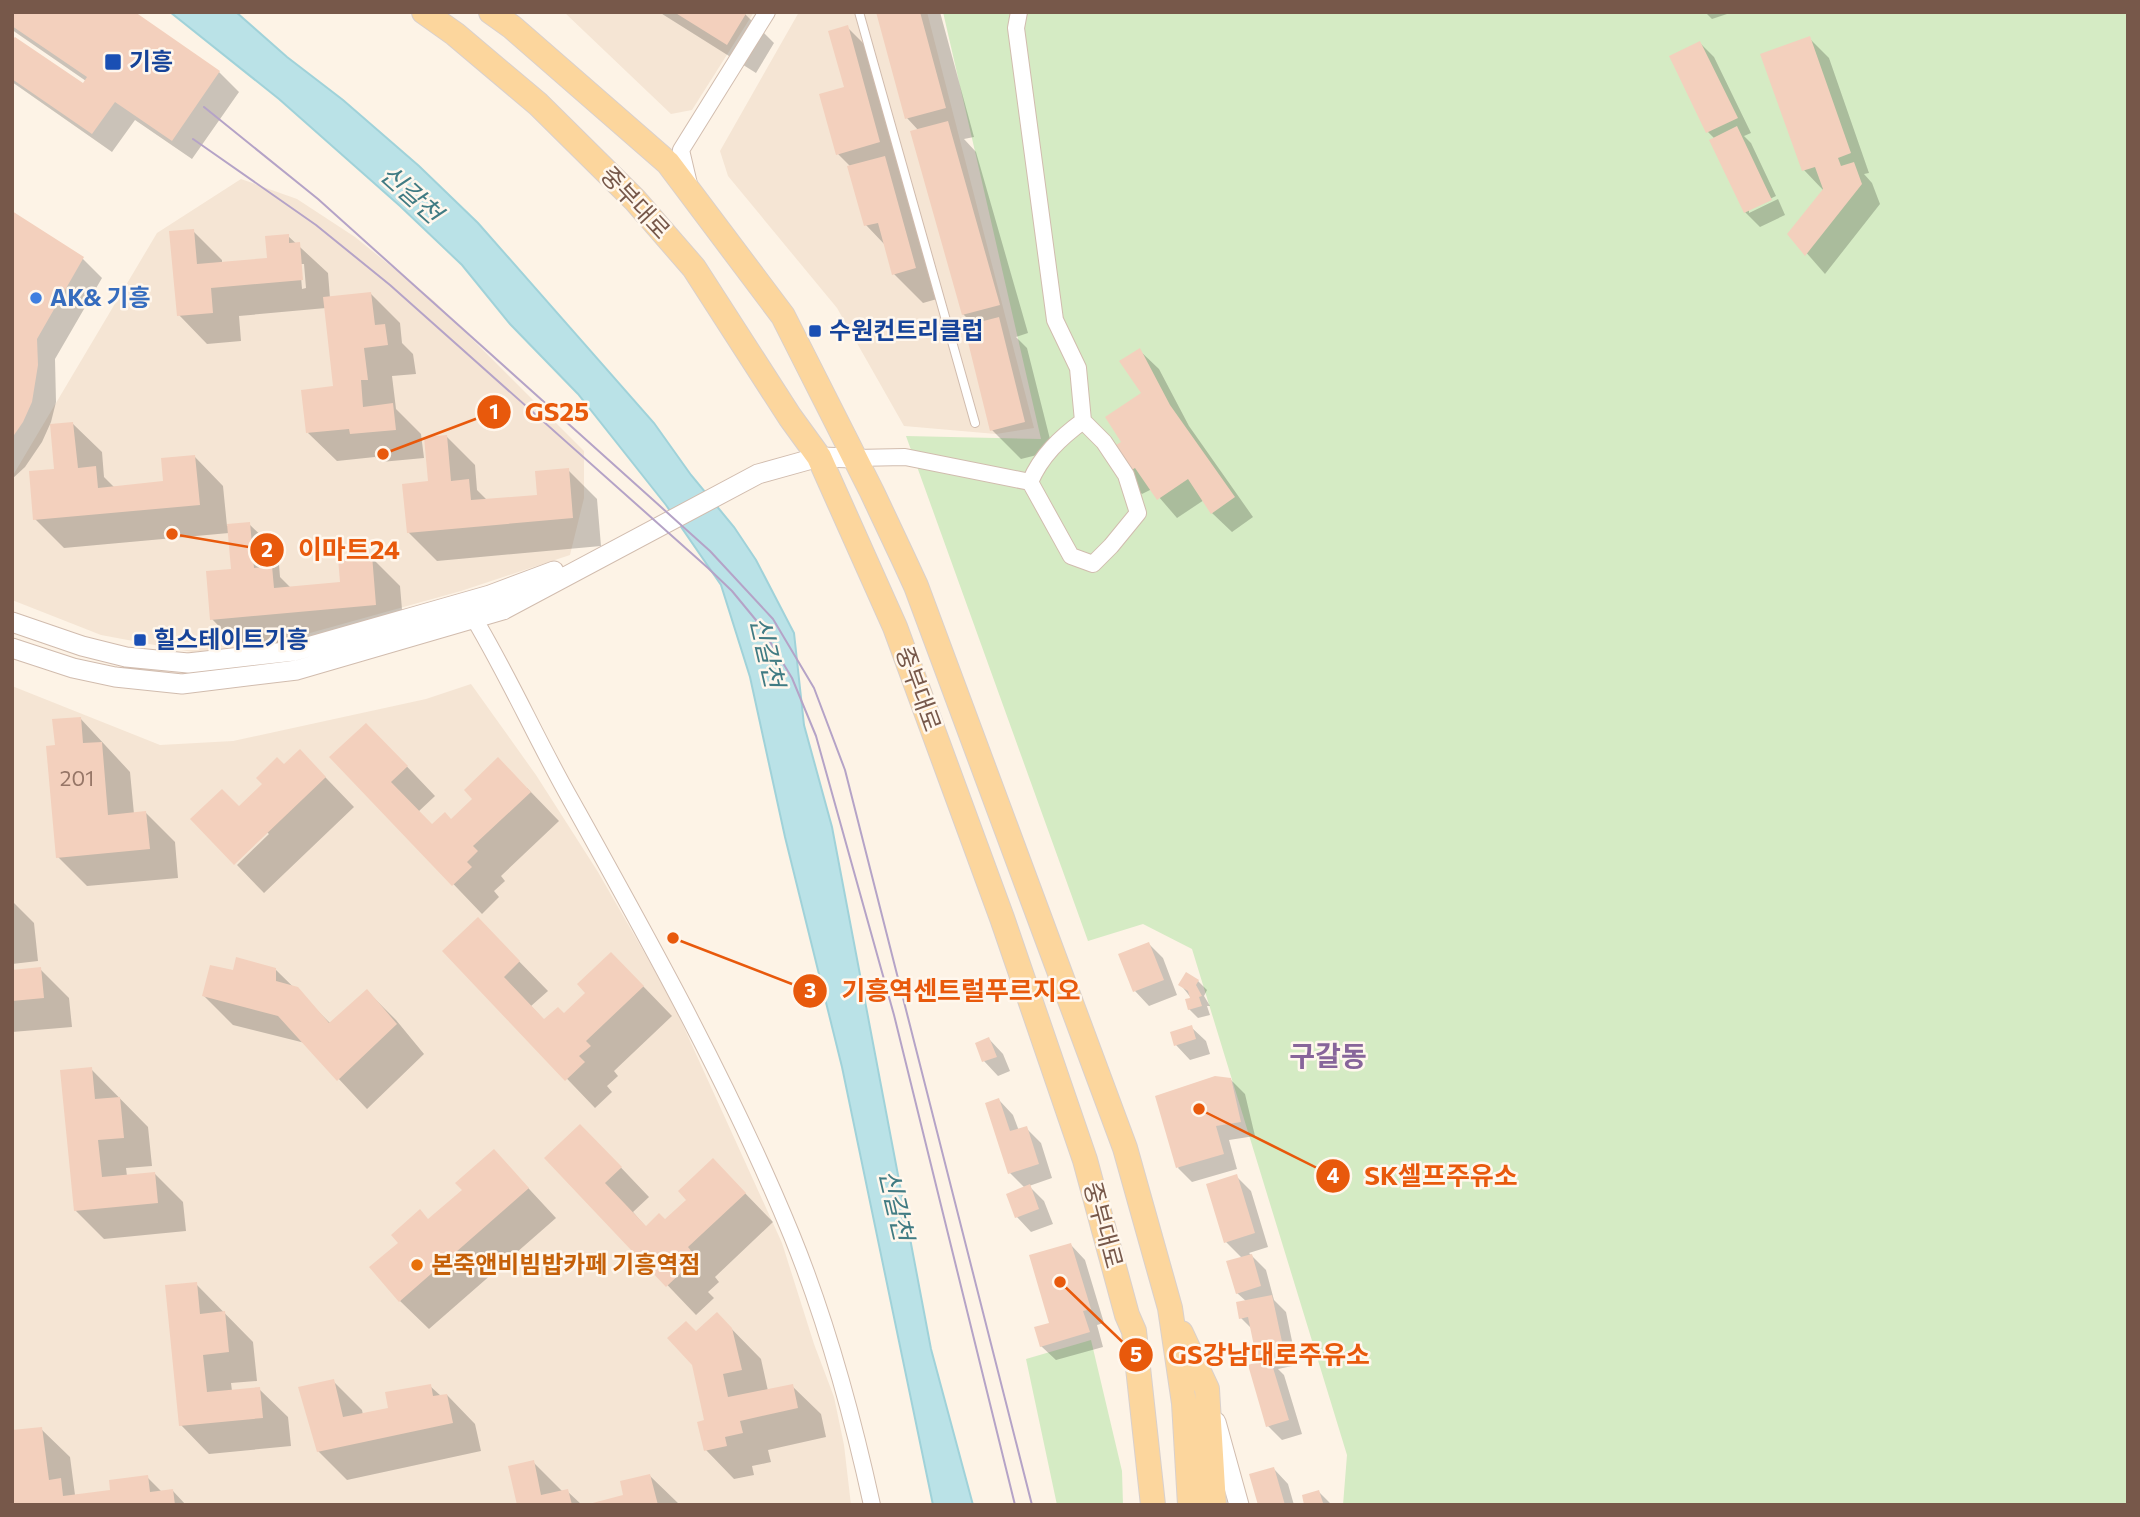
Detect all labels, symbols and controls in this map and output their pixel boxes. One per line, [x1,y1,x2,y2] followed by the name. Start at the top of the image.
[129,46,173,75] place label: 기흥
[103,52,123,72] marker: 기흥
[375,157,451,230] water label: 신갈천
[595,160,677,244] street label: 중부대로
[50,282,151,311] place label: AK& 기흥
[28,290,44,306] marker: AK& 기흥
[829,315,984,344] place label: 수원컨트리클럽
[807,323,823,339] marker: 수원컨트리클럽
[476,388,604,435] callout: GS25
[525,395,589,426] text: GS25
[489,398,499,423] text: 1
[249,526,414,573] callout: 이마트24
[298,533,400,564] text: 이마트24
[261,536,273,561] text: 2
[745,613,792,693] water label: 신갈천
[154,624,309,653] place label: 힐스테이트기흥
[132,632,148,648] marker: 힐스테이트기흥
[891,642,948,735] street label: 중부대로
[60,765,94,790] house number: 201
[793,968,1095,1015] callout: 기흥역센트럴푸르지오
[841,974,1081,1005] text: 기흥역센트럴푸르지오
[804,977,816,1002] text: 3
[1289,1038,1367,1072] district label: 구갈동
[1316,1152,1532,1199] callout: SK셀프주유소
[1364,1159,1518,1190] text: SK셀프주유소
[1327,1162,1340,1187] text: 4
[874,1166,921,1246] water label: 신갈천
[1079,1178,1130,1271] street label: 중부대로
[431,1249,701,1278] place label: 본죽앤비빔밥카페 기흥역점
[409,1257,425,1273] marker: 본죽앤비빔밥카페 기흥역점
[1119,1331,1384,1378] callout: GS강남대로주유소
[1168,1338,1370,1369] text: GS강남대로주유소
[1130,1341,1142,1366] text: 5

